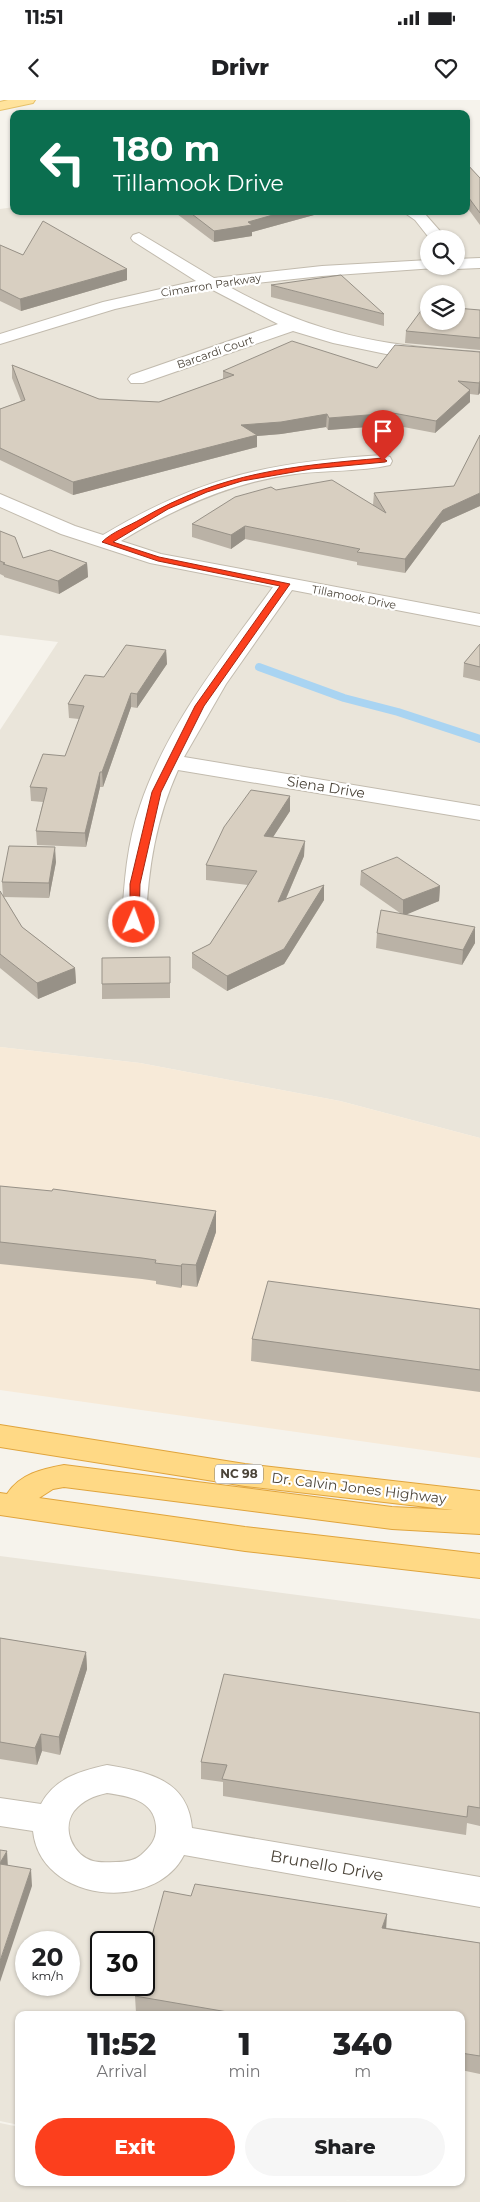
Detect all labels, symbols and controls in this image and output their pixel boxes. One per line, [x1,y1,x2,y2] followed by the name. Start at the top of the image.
[25,6,64,29] text: 11:51
[20,54,48,82] icon: back
[211,54,269,81] text: Drivr
[432,54,460,82] icon: heart
[113,127,220,170] text: 180 m
[30,130,95,195] icon: left
[113,170,284,197] text: Tillamook Drive
[420,230,465,330] map controls
[420,230,465,275] button: search
[160,270,262,300] street label: Cimarron Parkway
[420,285,465,330] button: layers
[175,332,256,372] street label: Barcardi Court
[362,410,404,461] pin
[369,417,397,445] icon: arrive
[311,582,398,612] street label: Tillamook Drive
[286,772,366,802] street label: Siena Drive
[107,895,159,947] position arrow
[215,1465,263,1484] road number: NC 98
[271,1468,448,1508] street label: Dr. Calvin Jones Highway
[269,1846,385,1885] street label: Brunello Drive
[90,1931,155,1996] speed limit sign: 30
[32,1942,63,1972] text: 20
[31,1968,64,1983] text: km/h
[87,2026,156,2063] text: 11:52
[238,2026,251,2063] text: 1
[333,2026,393,2063] text: 340
[97,2062,147,2081] text: Arrival
[229,2062,261,2081] text: min
[354,2062,371,2081] text: m
[35,2118,235,2176] button: Exit
[245,2118,445,2176] button: Share

